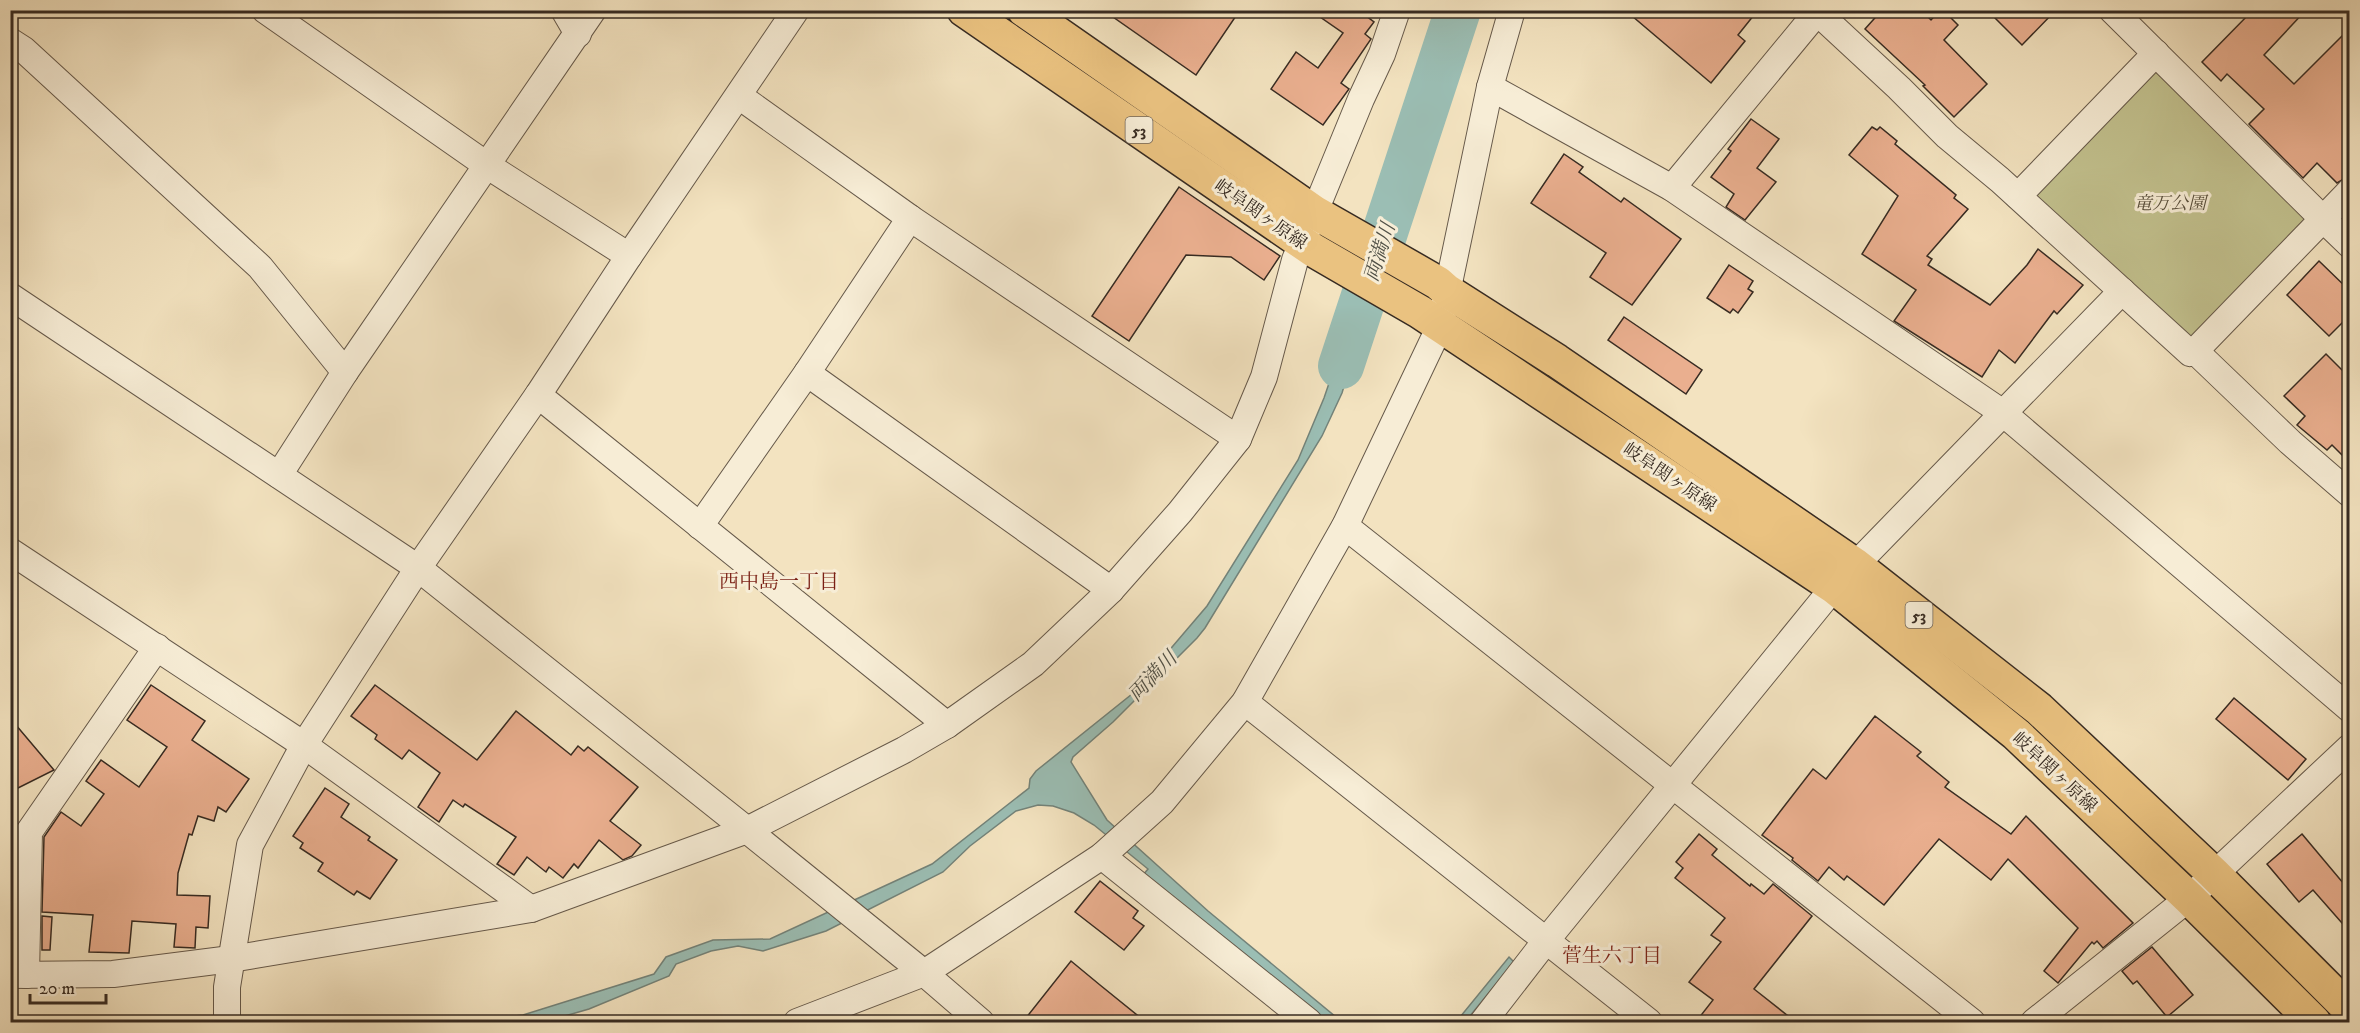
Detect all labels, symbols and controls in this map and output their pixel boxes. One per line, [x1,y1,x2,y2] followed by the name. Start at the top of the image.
[1126,117,1152,143] road number: 53
[1210,175,1311,255] street label: 岐阜関ヶ原線
[2134,193,2209,215] park label: 竜万公園
[1359,218,1402,285] water label: 両満川
[1619,439,1720,517] street label: 岐阜関ヶ原線
[719,570,839,595] district label: 西中島一丁目
[1906,602,1932,628] road number: 53
[1123,645,1184,707] water label: 両満川
[2007,728,2101,818] street label: 岐阜関ヶ原線
[1562,944,1662,969] district label: 菅生六丁目
[30,967,106,1005] scale bar
[39,978,75,1000] text: 20 m

